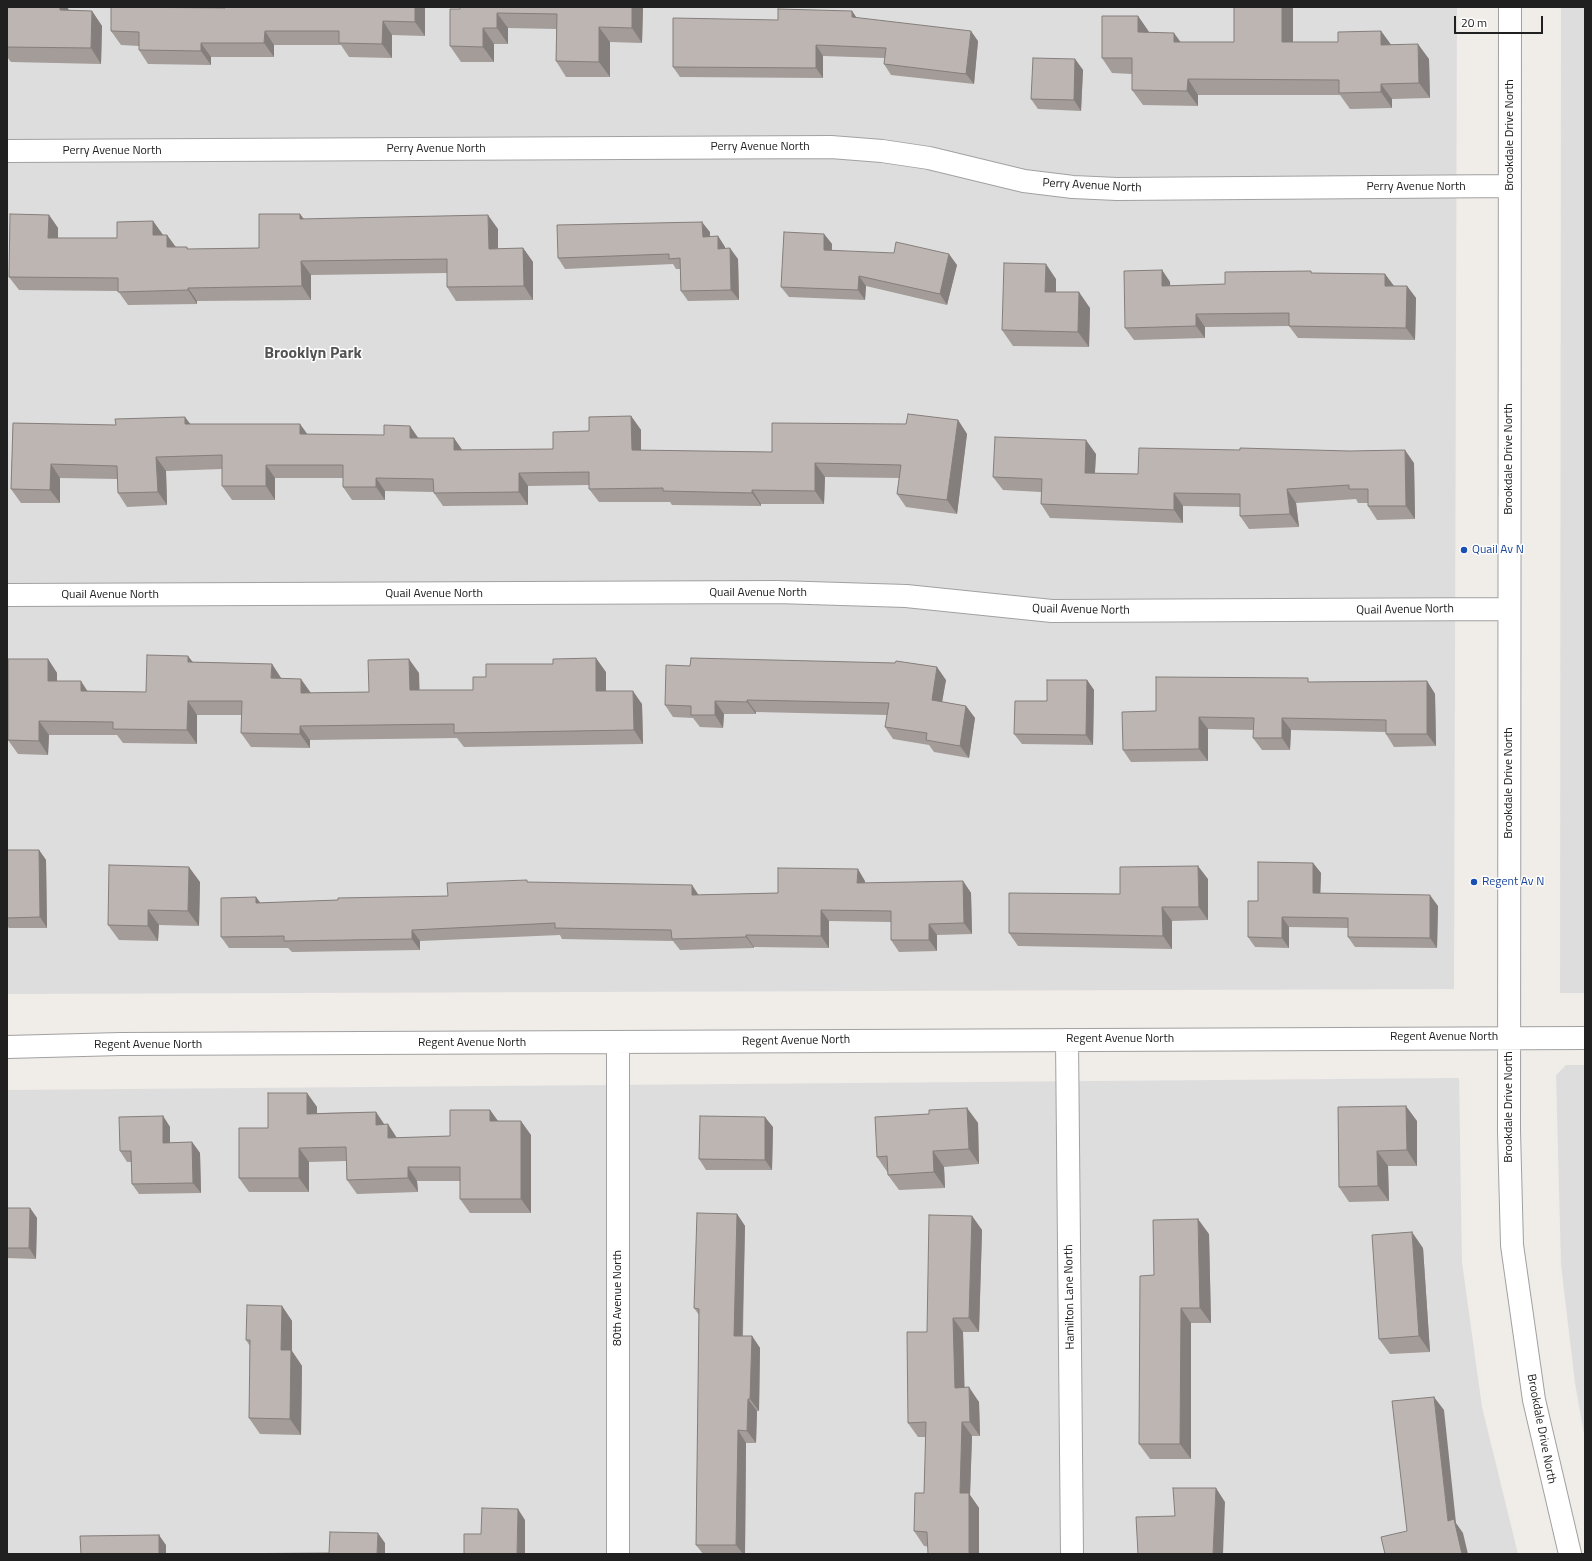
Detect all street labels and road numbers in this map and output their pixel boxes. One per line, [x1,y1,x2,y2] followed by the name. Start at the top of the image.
[1503,79,1517,191] street label: Brookdale Drive North
[710,140,810,154] street label: Perry Avenue North
[386,142,486,156] street label: Perry Avenue North
[62,144,162,158] street label: Perry Avenue North
[1042,176,1142,196] street label: Perry Avenue North
[1366,180,1466,194] street label: Perry Avenue North
[1502,403,1516,515] street label: Brookdale Drive North
[709,586,807,600] street label: Quail Avenue North
[385,587,483,601] street label: Quail Avenue North
[61,588,159,602] street label: Quail Avenue North
[1032,602,1130,618] street label: Quail Avenue North
[1356,602,1454,618] street label: Quail Avenue North
[1502,727,1516,839] street label: Brookdale Drive North
[1390,1030,1498,1044] street label: Regent Avenue North
[1066,1032,1174,1046] street label: Regent Avenue North
[742,1033,850,1049] street label: Regent Avenue North
[418,1036,526,1050] street label: Regent Avenue North
[94,1038,202,1052] street label: Regent Avenue North
[1502,1051,1516,1163] street label: Brookdale Drive North
[1062,1244,1078,1350] street label: Hamilton Lane North
[611,1250,625,1346] street label: 80th Avenue North
[1523,1373,1559,1485] street label: Brookdale Drive North

